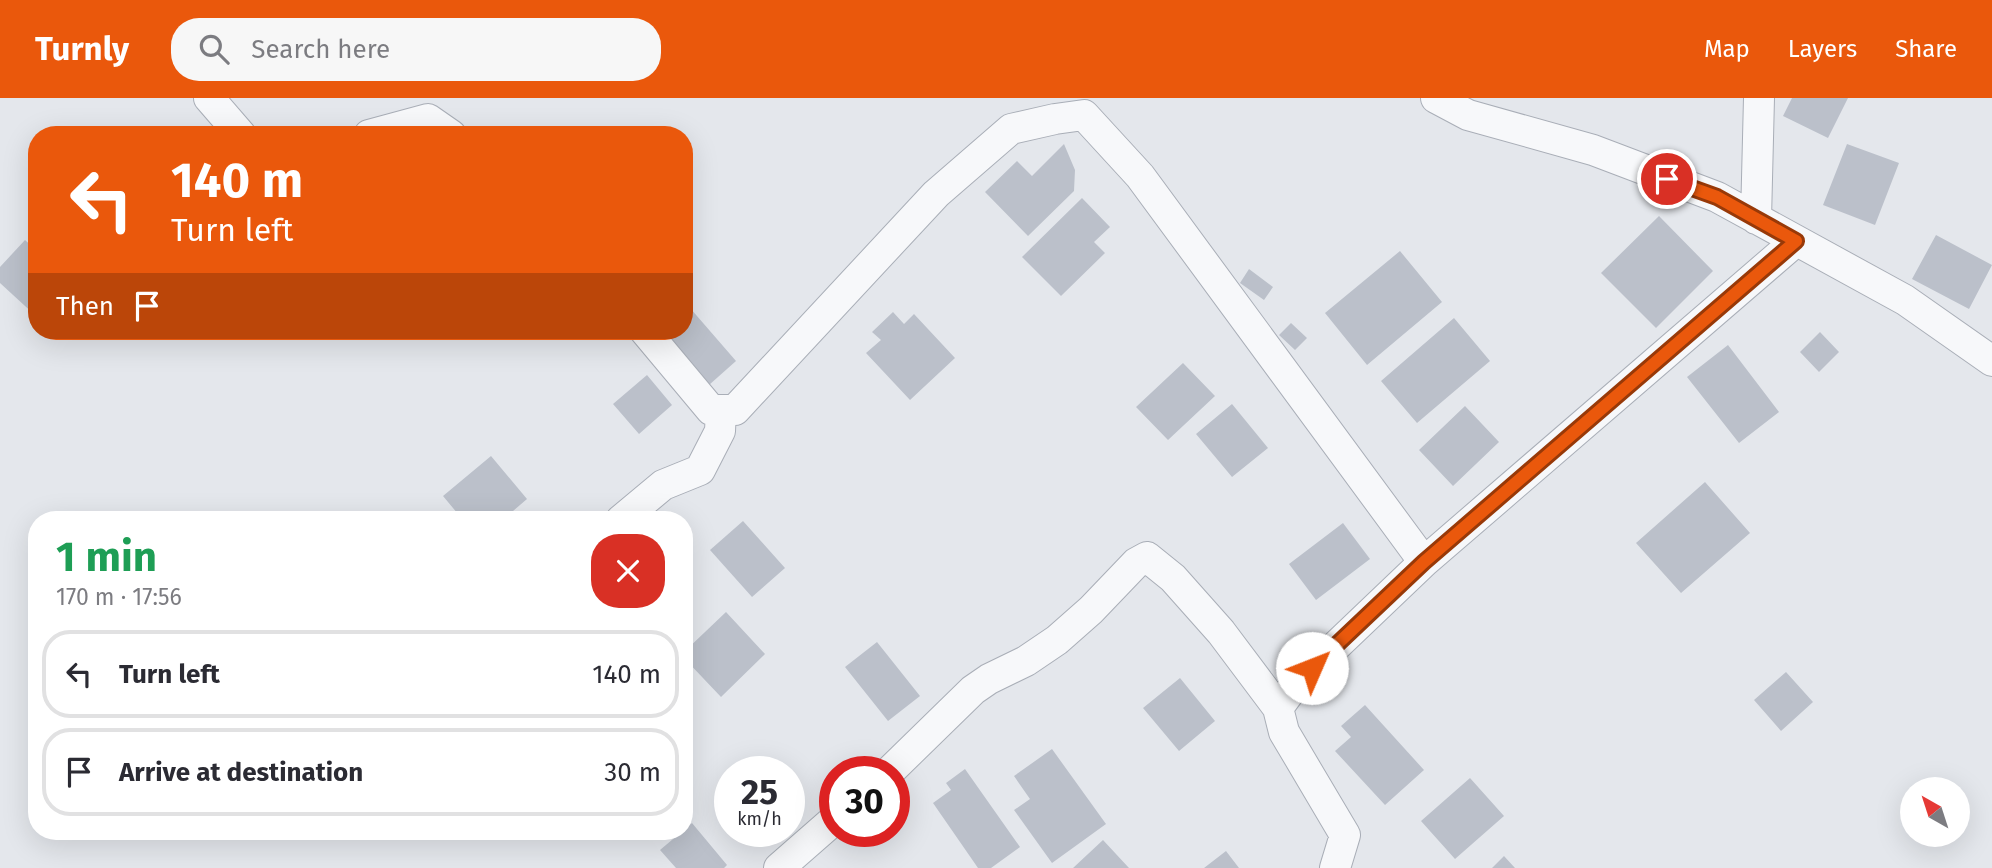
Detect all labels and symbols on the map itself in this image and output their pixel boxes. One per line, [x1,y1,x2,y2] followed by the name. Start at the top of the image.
[1637,149,1697,209] pin
[1275,631,1349,705] position arrow
[819,756,910,847] speed limit sign: 30
[1900,777,1970,847] north arrow

